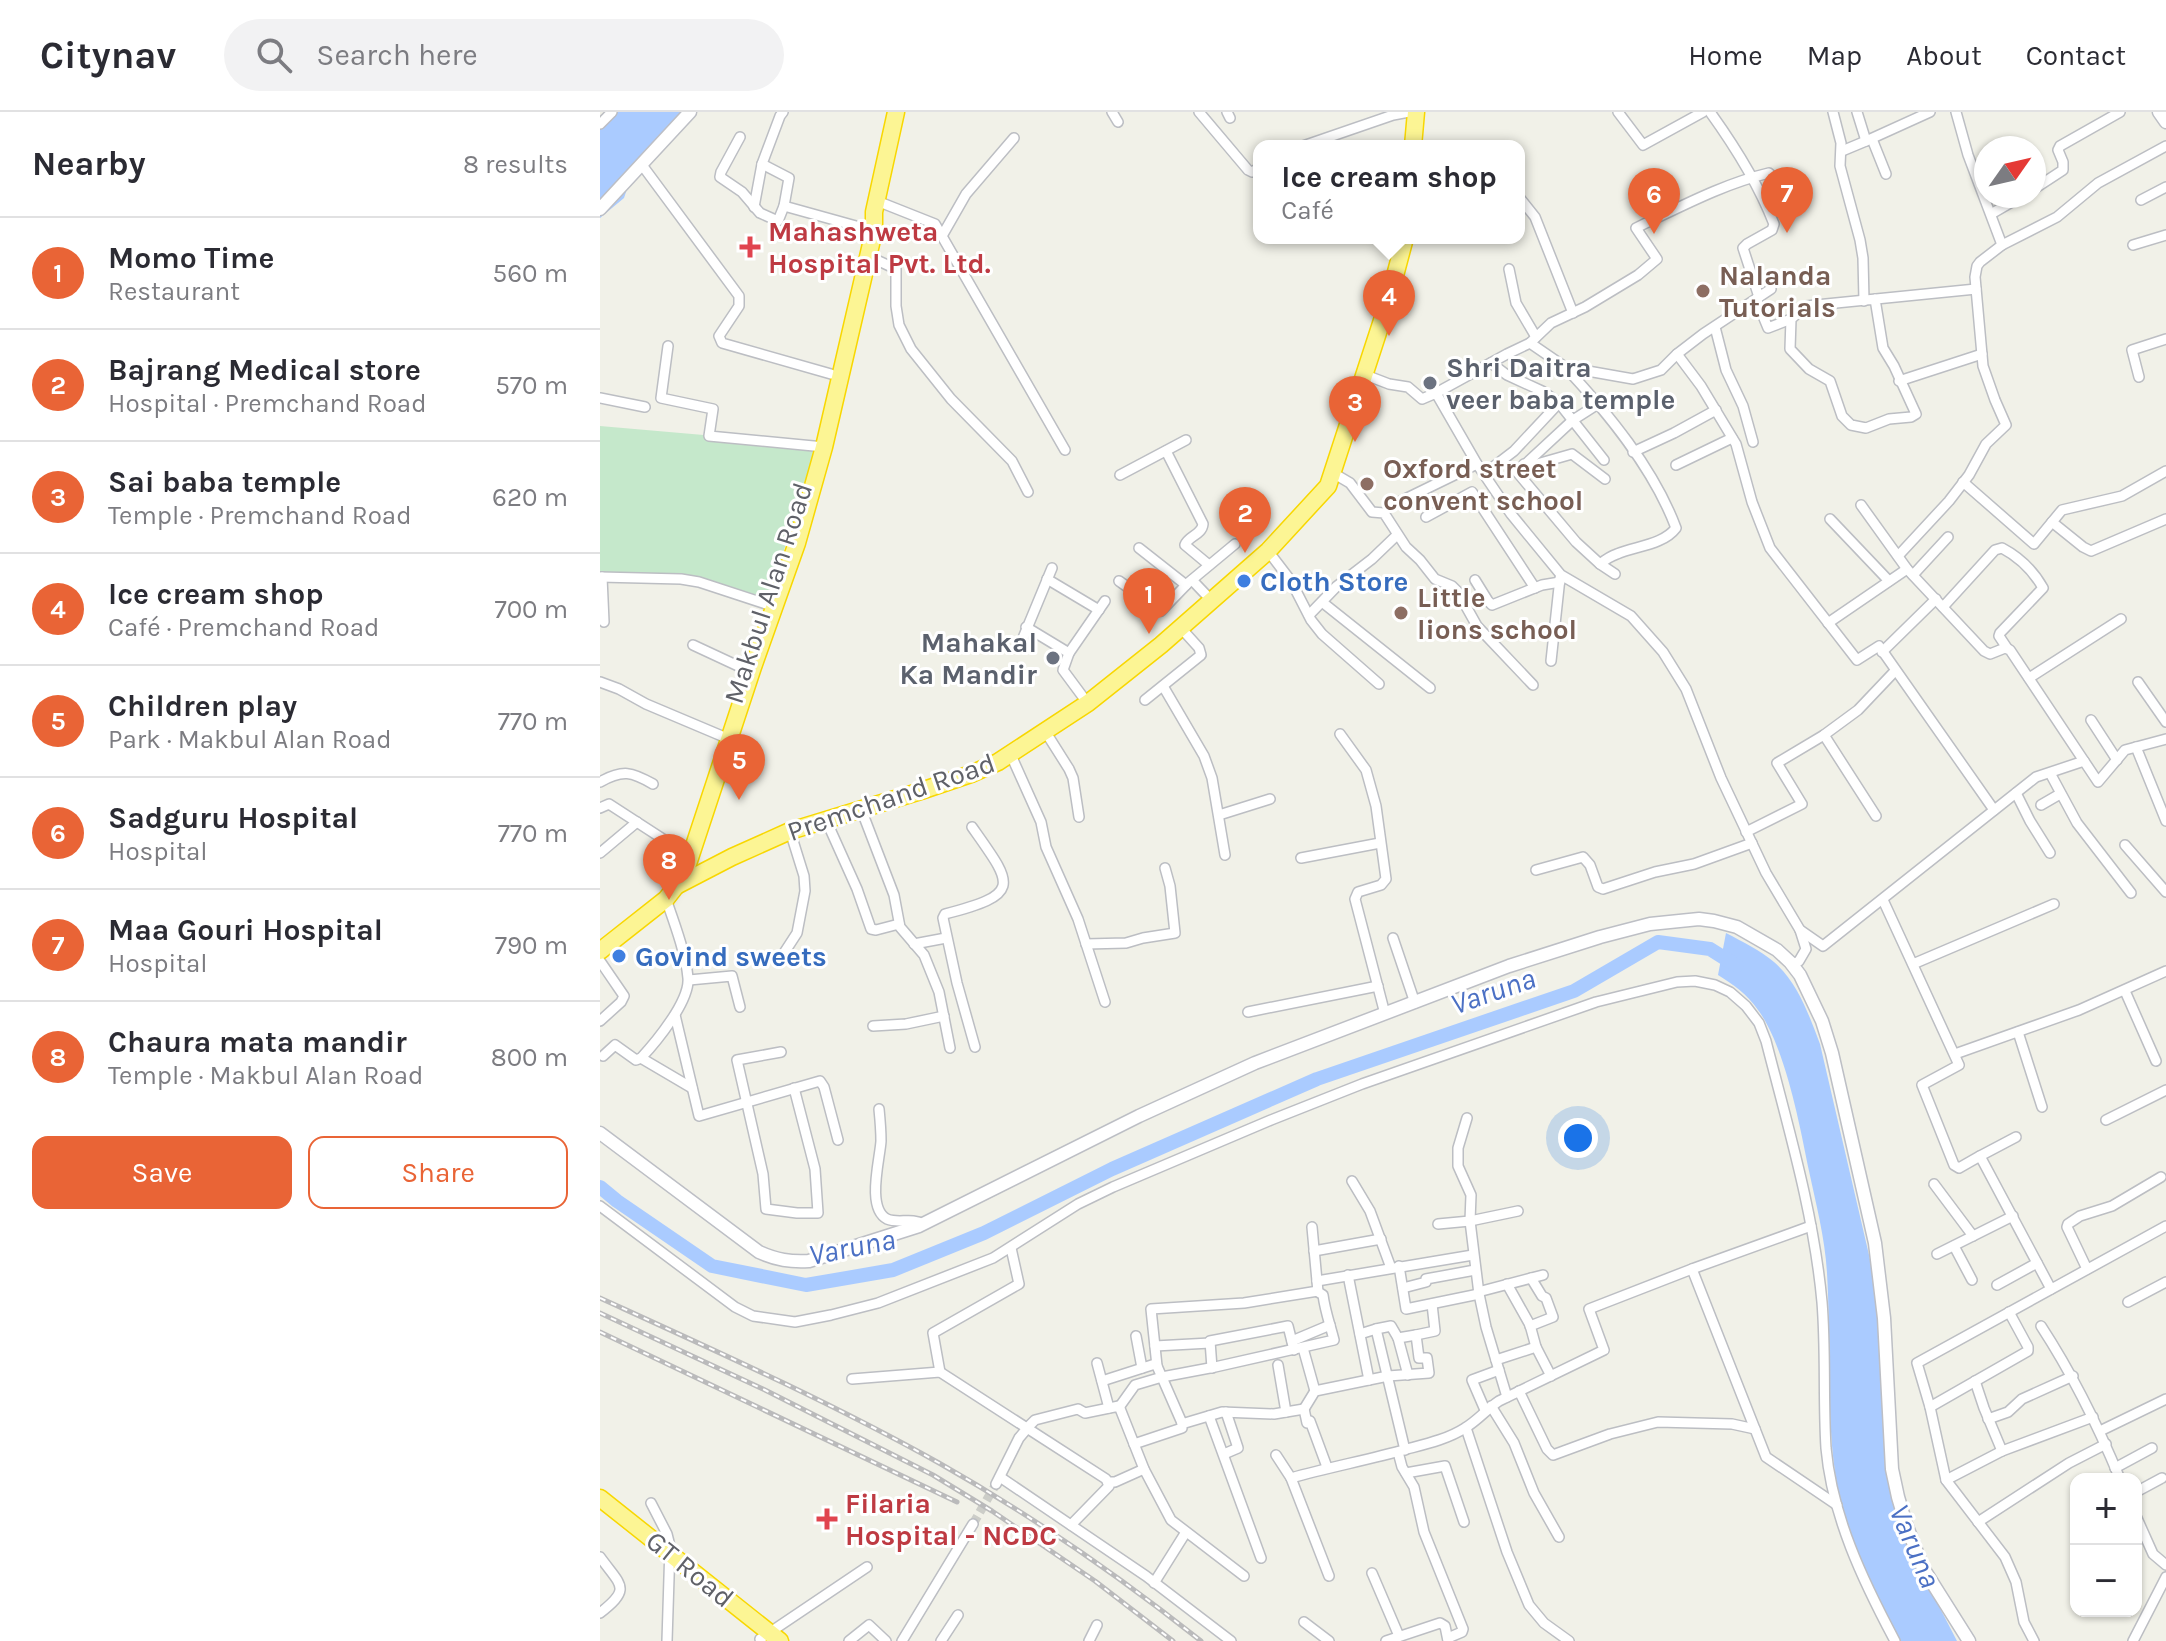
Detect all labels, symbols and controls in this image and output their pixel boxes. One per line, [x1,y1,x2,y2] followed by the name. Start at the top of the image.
[224,19,784,91] search box
[40,33,176,78] text: Citynav
[252,33,296,77] icon: search
[316,37,478,73] text: Search here
[1688,39,1763,72] text: Home
[1807,39,1862,72] text: Map
[1906,39,1982,72] text: About
[2026,39,2126,72] text: Contact
[1974,136,2046,208] north arrow
[1253,140,1525,244] popup
[32,144,146,184] text: Nearby
[463,149,568,180] text: 8 results
[1281,159,1497,195] text: Ice cream shop
[1761,167,1813,233] pin: 7
[1628,168,1680,234] pin: 6
[1281,195,1334,226] text: Café
[768,215,991,280] place label: Mahashweta Hospital Pvt. Ltd.
[739,236,761,258] marker: Mahashweta Hospital Pvt. Ltd.
[108,240,274,276] text: Momo Time
[53,258,63,289] text: 1
[493,258,568,289] text: 560 m
[1719,259,1836,324] place label: Nalanda Tutorials
[1363,270,1415,336] pin: 4
[108,276,240,307] text: Restaurant
[1694,282,1712,300] marker: Nalanda Tutorials
[1446,351,1675,416] place label: Shri Daitra veer baba temple
[108,352,421,388] text: Bajrang Medical store
[50,370,66,401] text: 2
[495,370,568,401] text: 570 m
[1421,374,1439,392] marker: Shri Daitra veer baba temple
[1329,376,1381,442] pin: 3
[108,388,427,419] text: Hospital · Premchand Road
[1383,452,1583,517] place label: Oxford street convent school
[108,464,341,500] text: Sai baba temple
[1358,475,1376,493] marker: Oxford street convent school
[717,478,819,708] street label: Makbul Alan Road
[50,482,66,513] text: 3
[492,482,568,513] text: 620 m
[1219,487,1271,553] pin: 2
[108,500,412,531] text: Temple · Premchand Road
[1260,565,1408,598] place label: Cloth Store
[1123,568,1175,634] pin: 1
[1235,572,1253,590] marker: Cloth Store
[108,576,323,612] text: Ice cream shop
[1417,581,1577,646] place label: Little lions school
[50,594,66,625] text: 4
[494,594,568,625] text: 700 m
[1392,604,1410,622] marker: Little lions school
[108,612,380,643] text: Café · Premchand Road
[900,626,1037,691] place label: Mahakal Ka Mandir
[1044,649,1062,667] marker: Mahakal Ka Mandir
[108,688,297,724] text: Children play
[50,706,66,737] text: 5
[498,706,568,737] text: 770 m
[108,724,392,755] text: Park · Makbul Alan Road
[713,734,765,800] pin: 5
[783,746,999,848] street label: Premchand Road
[108,800,358,836] text: Sadguru Hospital
[50,818,66,849] text: 6
[498,818,568,849] text: 770 m
[643,834,695,900] pin: 8
[108,836,208,867] text: Hospital
[108,912,383,948] text: Maa Gouri Hospital
[52,930,64,961] text: 7
[495,930,568,961] text: 790 m
[635,940,827,973] place label: Govind sweets
[610,947,628,965] marker: Govind sweets
[108,948,208,979] text: Hospital
[1446,960,1540,1022] water label: Varuna
[108,1024,407,1060] text: Chaura mata mandir
[50,1042,66,1073] text: 8
[491,1042,568,1073] text: 800 m
[108,1060,423,1091] text: Temple · Makbul Alan Road
[1558,1118,1598,1158] your location
[32,1136,292,1209] button: Save
[308,1136,568,1209] button: Share
[806,1221,898,1273] water label: Varuna
[2070,1473,2142,1617] map controls
[2070,1473,2142,1545] button: +
[845,1487,1057,1552] place label: Filaria Hospital - NCDC
[1881,1499,1949,1593] water label: Varuna
[816,1508,838,1530] marker: Filaria Hospital - NCDC
[640,1524,740,1614] street label: GT Road
[2070,1545,2142,1617] button: −

